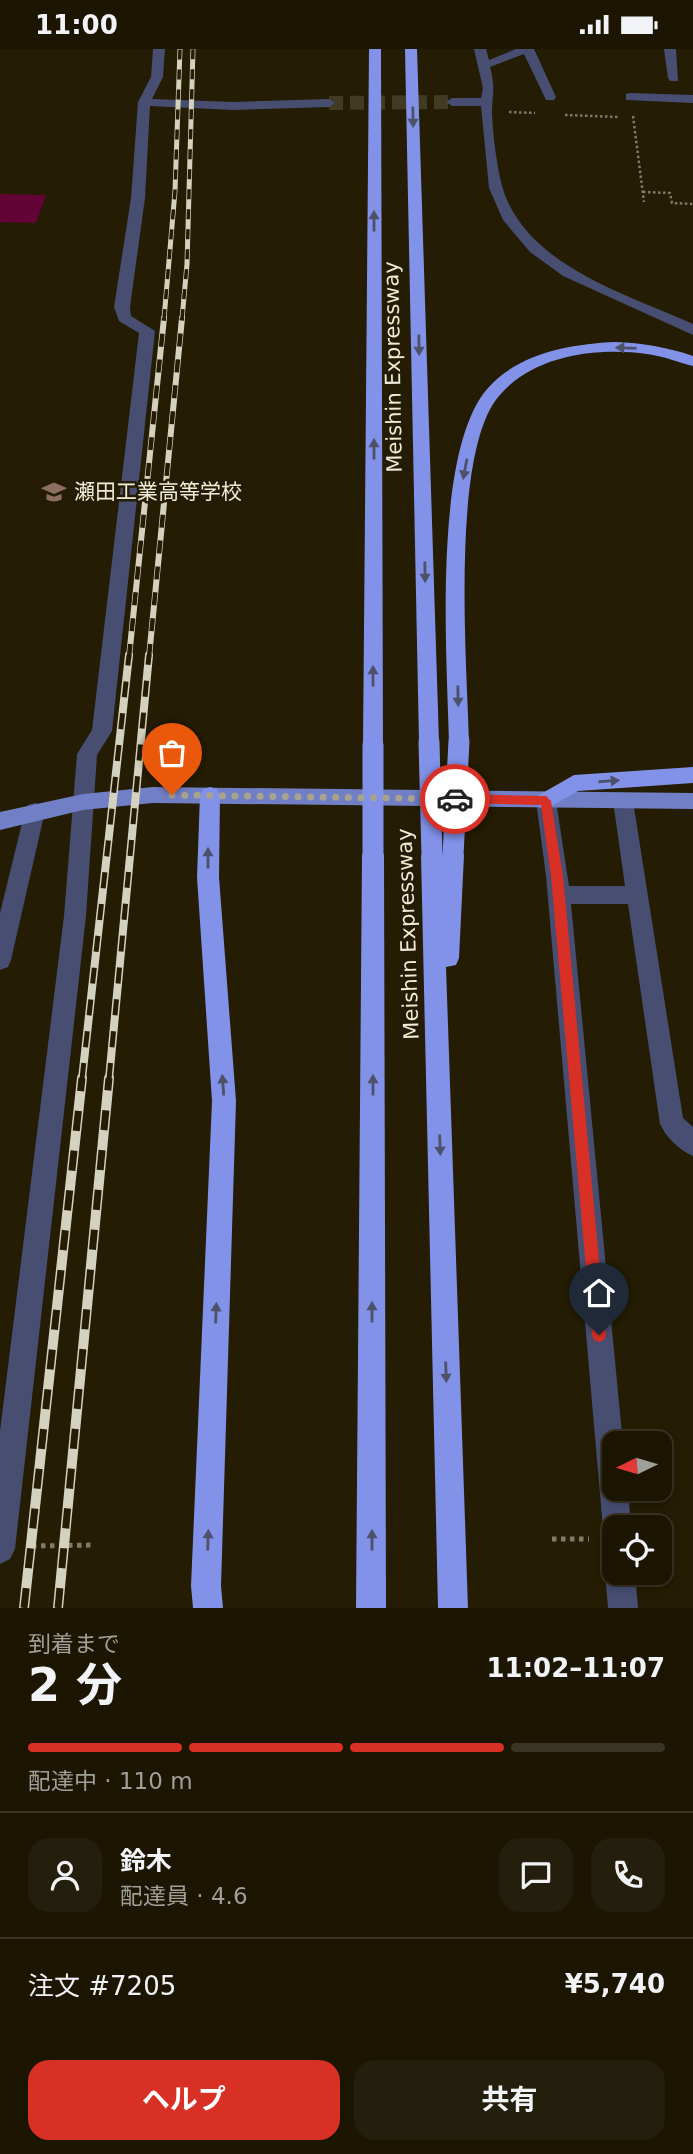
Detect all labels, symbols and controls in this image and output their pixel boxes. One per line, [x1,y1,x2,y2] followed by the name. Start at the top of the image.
[35,10,118,40] text: 11:00
[407,106,419,128] one-way arrow
[368,210,380,232] one-way arrow
[379,261,407,473] street label: Meishin Expressway
[413,334,425,356] one-way arrow
[615,342,637,354] one-way arrow
[368,438,380,460] one-way arrow
[459,458,470,480] one-way arrow
[40,478,68,506] school or university icon: 瀬田工業高等学校
[74,480,242,504] place label: 瀬田工業高等学校
[419,561,430,583] one-way arrow
[367,665,379,687] one-way arrow
[452,685,464,707] one-way arrow
[142,723,202,795] pin
[153,734,191,772] icon: bag
[420,764,490,834] courier
[598,775,620,786] one-way arrow
[436,780,474,818] icon: car
[392,828,424,1040] street label: Meishin Expressway
[203,847,214,869] one-way arrow
[217,1074,228,1096] one-way arrow
[367,1074,379,1096] one-way arrow
[435,1134,446,1156] one-way arrow
[569,1263,629,1335] pin
[580,1274,618,1312] icon: home
[211,1301,222,1323] one-way arrow
[366,1301,378,1323] one-way arrow
[441,1361,452,1383] one-way arrow
[602,1431,672,1501] north arrow
[602,1431,672,1585] map controls
[602,1515,672,1585] button: locate
[202,1529,213,1551] one-way arrow
[366,1529,378,1551] one-way arrow
[28,1631,120,1657] text: 到着まで
[486,1653,665,1683] text: 11:02–11:07
[28,1658,122,1712] text: 2 分
[28,1768,193,1794] text: 配達中 · 110 m
[28,1838,102,1912] button: person
[499,1838,573,1912] button: chat
[591,1838,665,1912] button: phone
[120,1846,172,1876] text: 鈴木
[120,1883,248,1909] text: 配達員 · 4.6
[565,1969,665,1999] text: ¥5,740
[28,1971,176,2001] text: 注文 #7205
[28,2060,340,2140] button: ヘルプ
[354,2060,665,2140] button: 共有

